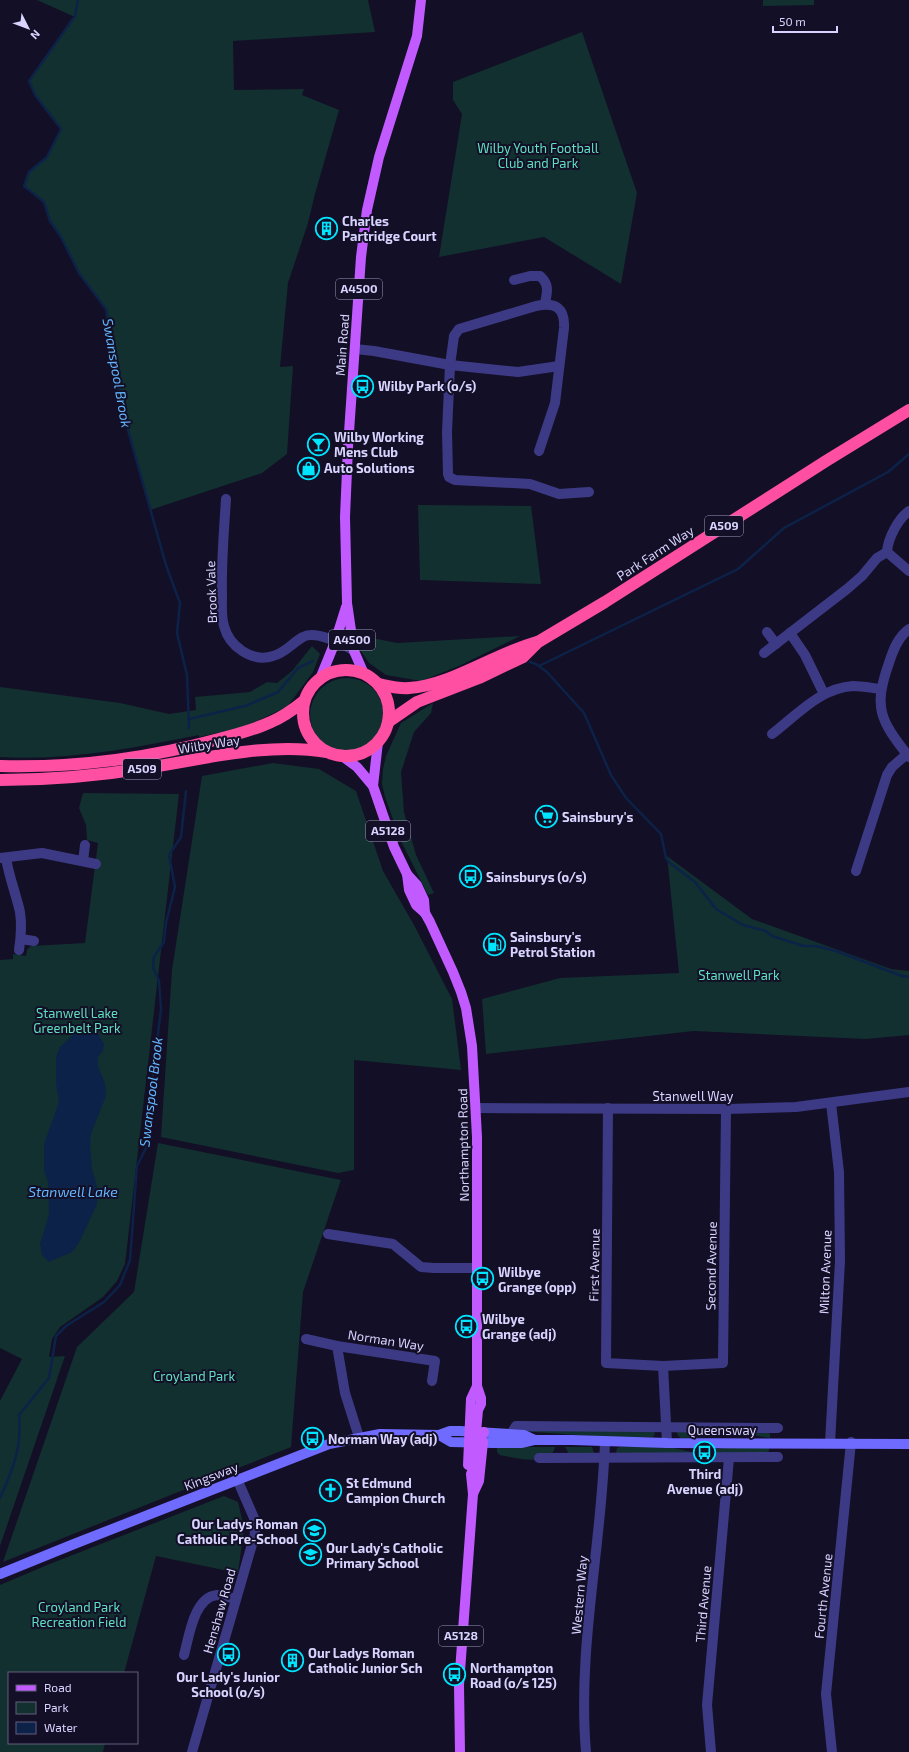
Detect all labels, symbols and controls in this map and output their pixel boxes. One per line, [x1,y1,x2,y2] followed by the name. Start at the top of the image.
[8,8,48,48] north arrow
[773,8,837,34] scale bar
[779,14,806,28] text: 50 m
[28,28,43,42] text: N
[477,140,599,171] park label: Wilby Youth Football Club and Park
[342,213,437,244] place label: Charles Partridge Court
[313,215,339,241] building icon: Charles Partridge Court
[336,279,382,299] road number: A4500
[332,313,352,377] street label: Main Road
[100,317,135,429] water label: Swanspool Brook
[350,373,376,399] bus stop icon: Wilby Park (o/s)
[378,378,477,394] place label: Wilby Park (o/s)
[334,429,424,460] place label: Wilby Working Mens Club
[305,431,331,457] bar icon: Wilby Working Mens Club
[295,455,321,481] shop icon: Auto Solutions
[324,460,415,476] place label: Auto Solutions
[705,516,743,536] road number: A509
[613,522,697,584] street label: Park Farm Way
[202,560,220,624] street label: Brook Vale
[329,630,375,650] road number: A4500
[177,731,241,757] street label: Wilby Way
[123,759,161,779] road number: A509
[533,804,559,830] supermarket icon: Sainsbury's
[562,809,633,825] place label: Sainsbury's
[366,821,410,841] road number: A5128
[458,864,484,890] bus stop icon: Sainsburys (o/s)
[486,869,587,885] place label: Sainsburys (o/s)
[510,929,595,960] place label: Sainsbury's Petrol Station
[482,931,508,957] fuel station icon: Sainsbury's Petrol Station
[698,967,780,983] park label: Stanwell Park
[33,1005,121,1036] park label: Stanwell Lake Greenbelt Park
[135,1036,166,1148] water label: Swanspool Brook
[454,1088,472,1202] street label: Northampton Road
[653,1088,734,1104] street label: Stanwell Way
[28,1183,118,1200] water label: Stanwell Lake
[702,1221,720,1311] street label: Second Avenue
[585,1228,603,1302] street label: First Avenue
[816,1230,834,1314] street label: Milton Avenue
[498,1264,577,1295] place label: Wilbye Grange (opp)
[470,1266,496,1292] bus stop icon: Wilbye Grange (opp)
[482,1311,557,1342] place label: Wilbye Grange (adj)
[454,1313,480,1339] bus stop icon: Wilbye Grange (adj)
[347,1326,425,1354] street label: Norman Way
[153,1368,235,1384] park label: Croyland Park
[688,1422,757,1438] street label: Queensway
[299,1426,325,1452] bus stop icon: Norman Way (adj)
[328,1431,438,1447] place label: Norman Way (adj)
[692,1439,718,1465] bus stop icon: Third Avenue (adj)
[182,1458,241,1494] street label: Kingsway
[667,1466,743,1497] place label: Third Avenue (adj)
[346,1475,445,1506] place label: St Edmund Campion Church
[318,1477,344,1503] church icon: St Edmund Campion Church
[177,1516,299,1547] place label: Our Ladys Roman Catholic Pre-School
[301,1518,327,1544] school or university icon: Our Ladys Roman Catholic Pre-School
[326,1540,443,1571] place label: Our Lady's Catholic Primary School
[298,1542,324,1568] school or university icon: Our Lady's Catholic Primary School
[811,1553,835,1639] street label: Fourth Avenue
[568,1555,590,1635] street label: Western Way
[692,1565,714,1643] street label: Third Avenue
[199,1567,239,1655] street label: Henshaw Road
[31,1599,127,1630] park label: Croyland Park Recreation Field
[439,1626,483,1646] road number: A5128
[215,1642,241,1668] bus stop icon: Our Lady's Junior School (o/s)
[308,1645,423,1676] place label: Our Ladys Roman Catholic Junior Sch
[279,1647,305,1673] building icon: Our Ladys Roman Catholic Junior Sch
[470,1660,557,1691] place label: Northampton Road (o/s 125)
[441,1662,467,1688] bus stop icon: Northampton Road (o/s 125)
[176,1669,280,1700] place label: Our Lady's Junior School (o/s)
[8,1672,138,1744] legend
[44,1680,72,1694] text: Road
[44,1700,69,1714] text: Park
[44,1720,78,1734] text: Water

